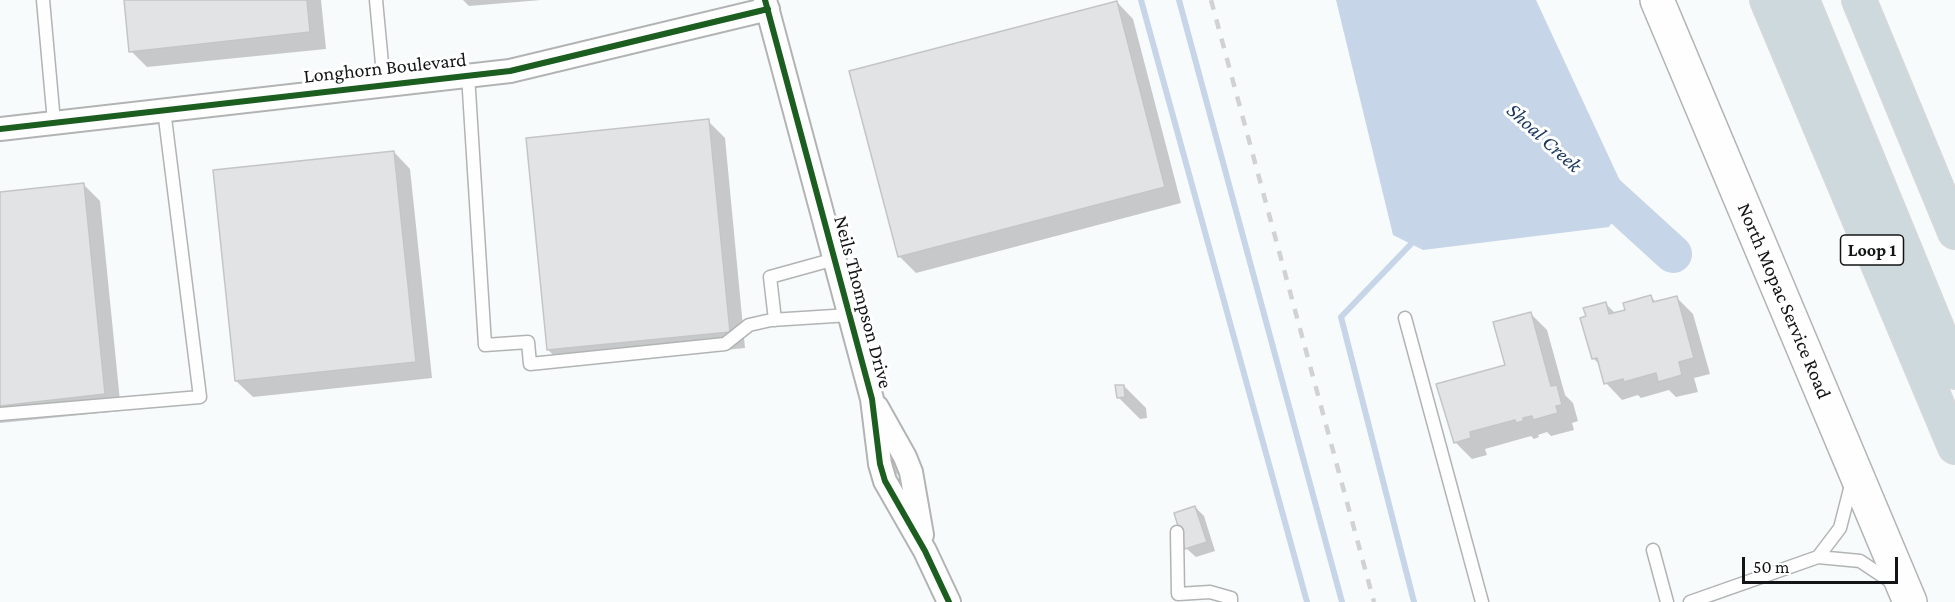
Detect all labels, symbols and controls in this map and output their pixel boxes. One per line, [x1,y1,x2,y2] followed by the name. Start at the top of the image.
[302,48,468,88] street label: Longhorn Boulevard
[1501,98,1587,178] water label: Shoal Creek
[1732,199,1836,403] street label: North Mopac Service Road
[828,213,898,391] street label: Neils Thompson Drive
[1840,235,1904,265] road number: Loop 1
[1745,545,1901,583] scale bar
[1753,557,1790,577] text: 50 m

